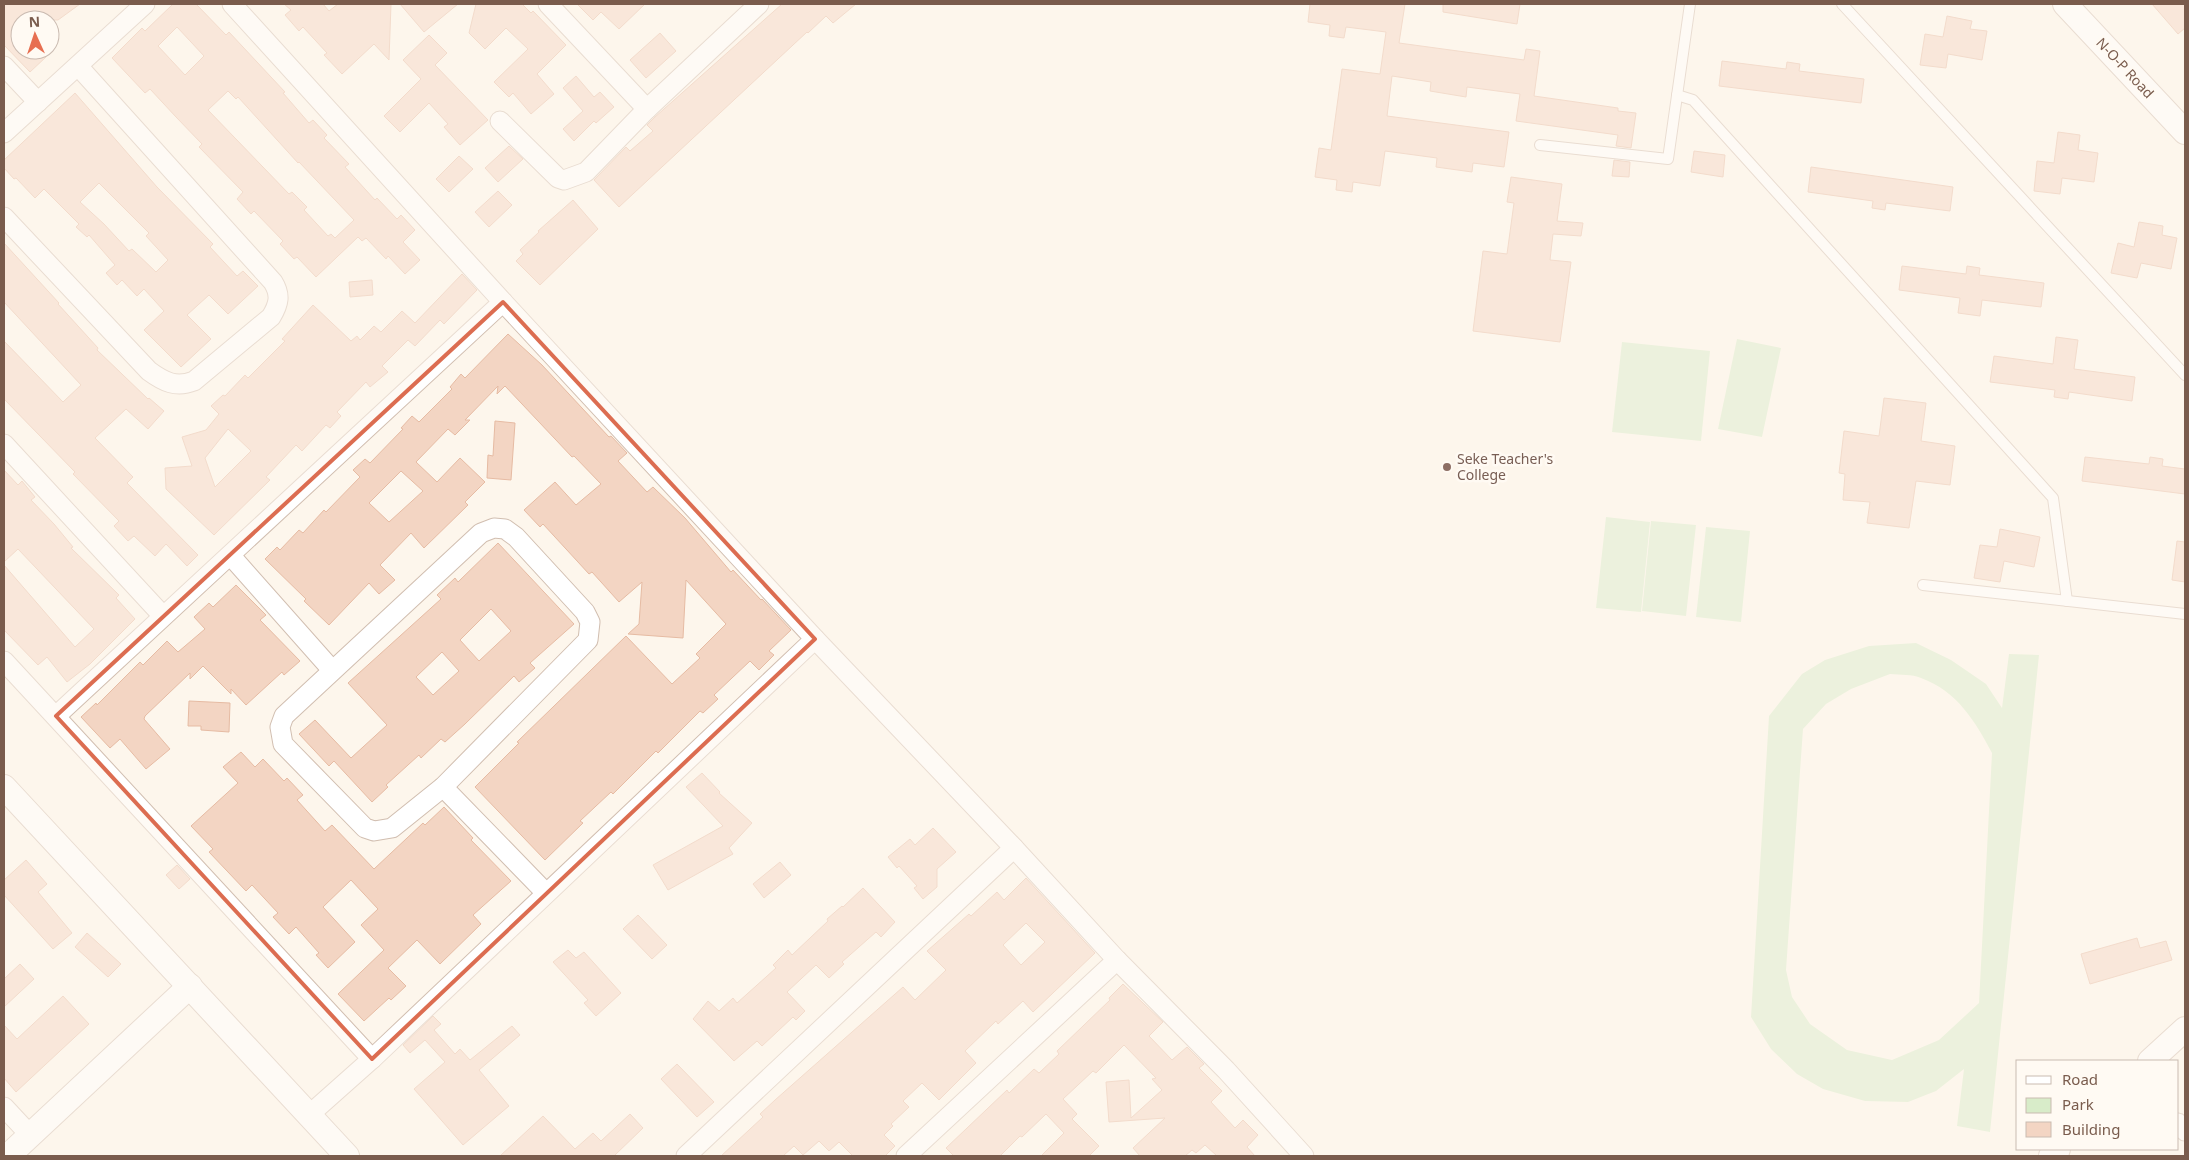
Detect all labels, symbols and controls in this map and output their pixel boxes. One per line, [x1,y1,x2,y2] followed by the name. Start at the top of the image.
[10,10,60,60] north arrow
[28,12,40,31] text: N
[2092,33,2158,102] street label: N-O-P Road
[1457,449,1553,484] place label: Seke Teacher's College
[1441,461,1453,473] marker: Seke Teacher's College
[2016,1060,2179,1150] legend
[2062,1069,2098,1089] text: Road
[2062,1094,2094,1114] text: Park
[2062,1119,2120,1139] text: Building

